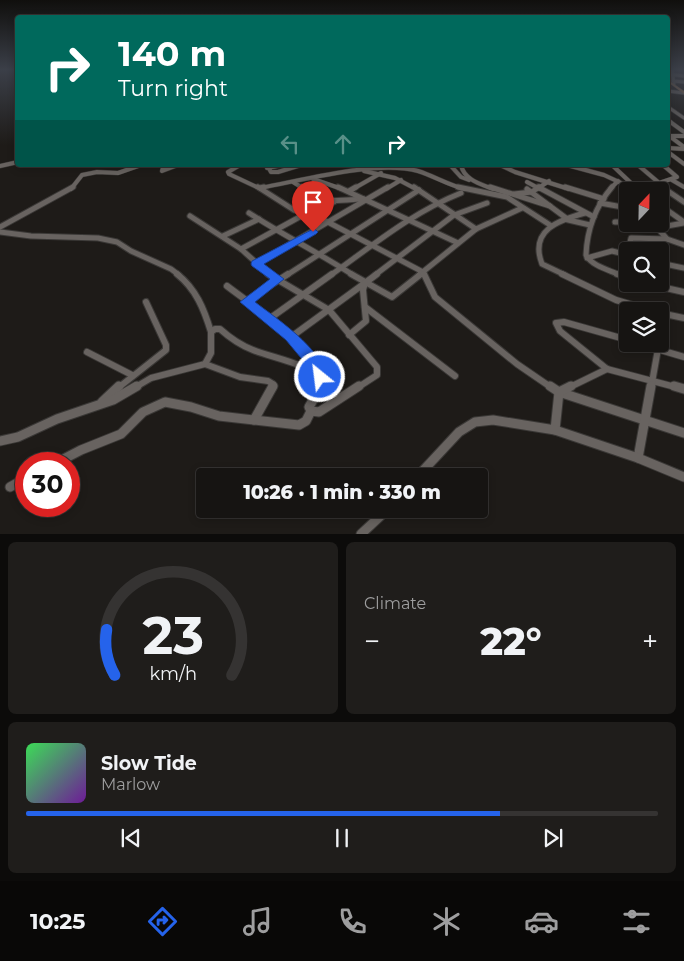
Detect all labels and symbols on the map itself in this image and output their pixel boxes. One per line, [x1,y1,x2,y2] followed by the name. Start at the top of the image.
[292,181,334,232] pin
[619,182,669,232] north arrow
[293,350,345,402] position arrow
[15,452,80,517] speed limit sign: 30

